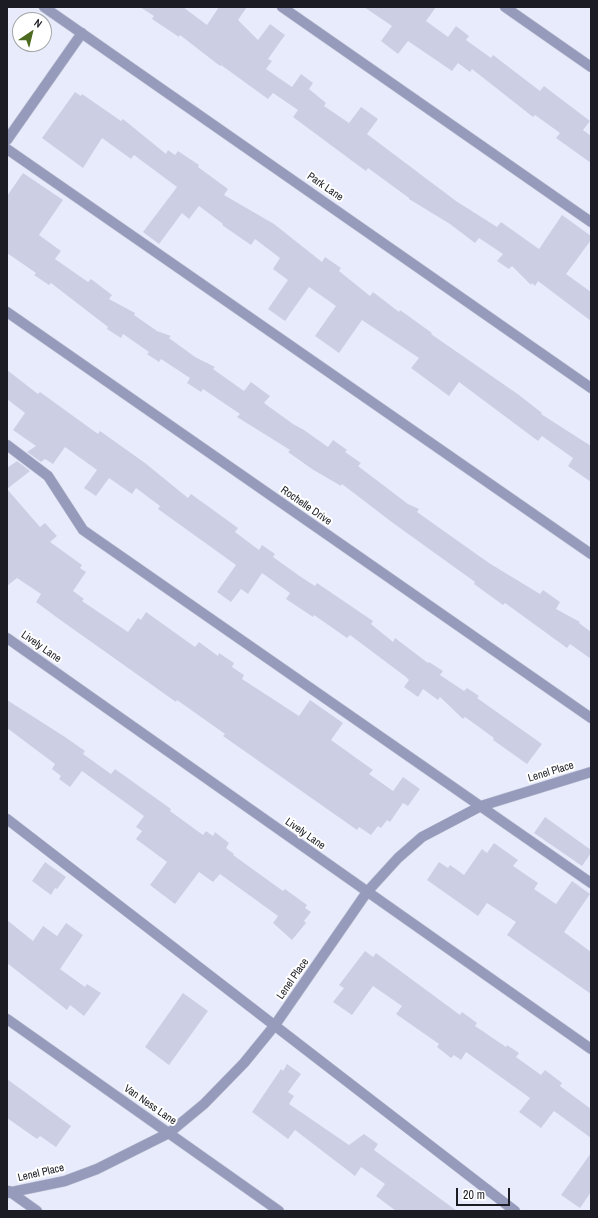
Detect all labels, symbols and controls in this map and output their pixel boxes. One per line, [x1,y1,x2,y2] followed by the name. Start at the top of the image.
[12,12,52,52] north arrow
[32,15,45,31] text: N
[304,170,346,204] street label: Park Lane
[278,484,334,528] street label: Rochelle Drive
[18,628,64,666] street label: Lively Lane
[527,759,575,785] street label: Lenel Place
[282,815,328,853] street label: Lively Lane
[274,956,312,1002] street label: Lenel Place
[121,1082,179,1128] street label: Van Ness Lane
[17,1161,65,1185] street label: Lenel Place
[458,1180,512,1206] scale bar
[463,1187,485,1203] text: 20 m

